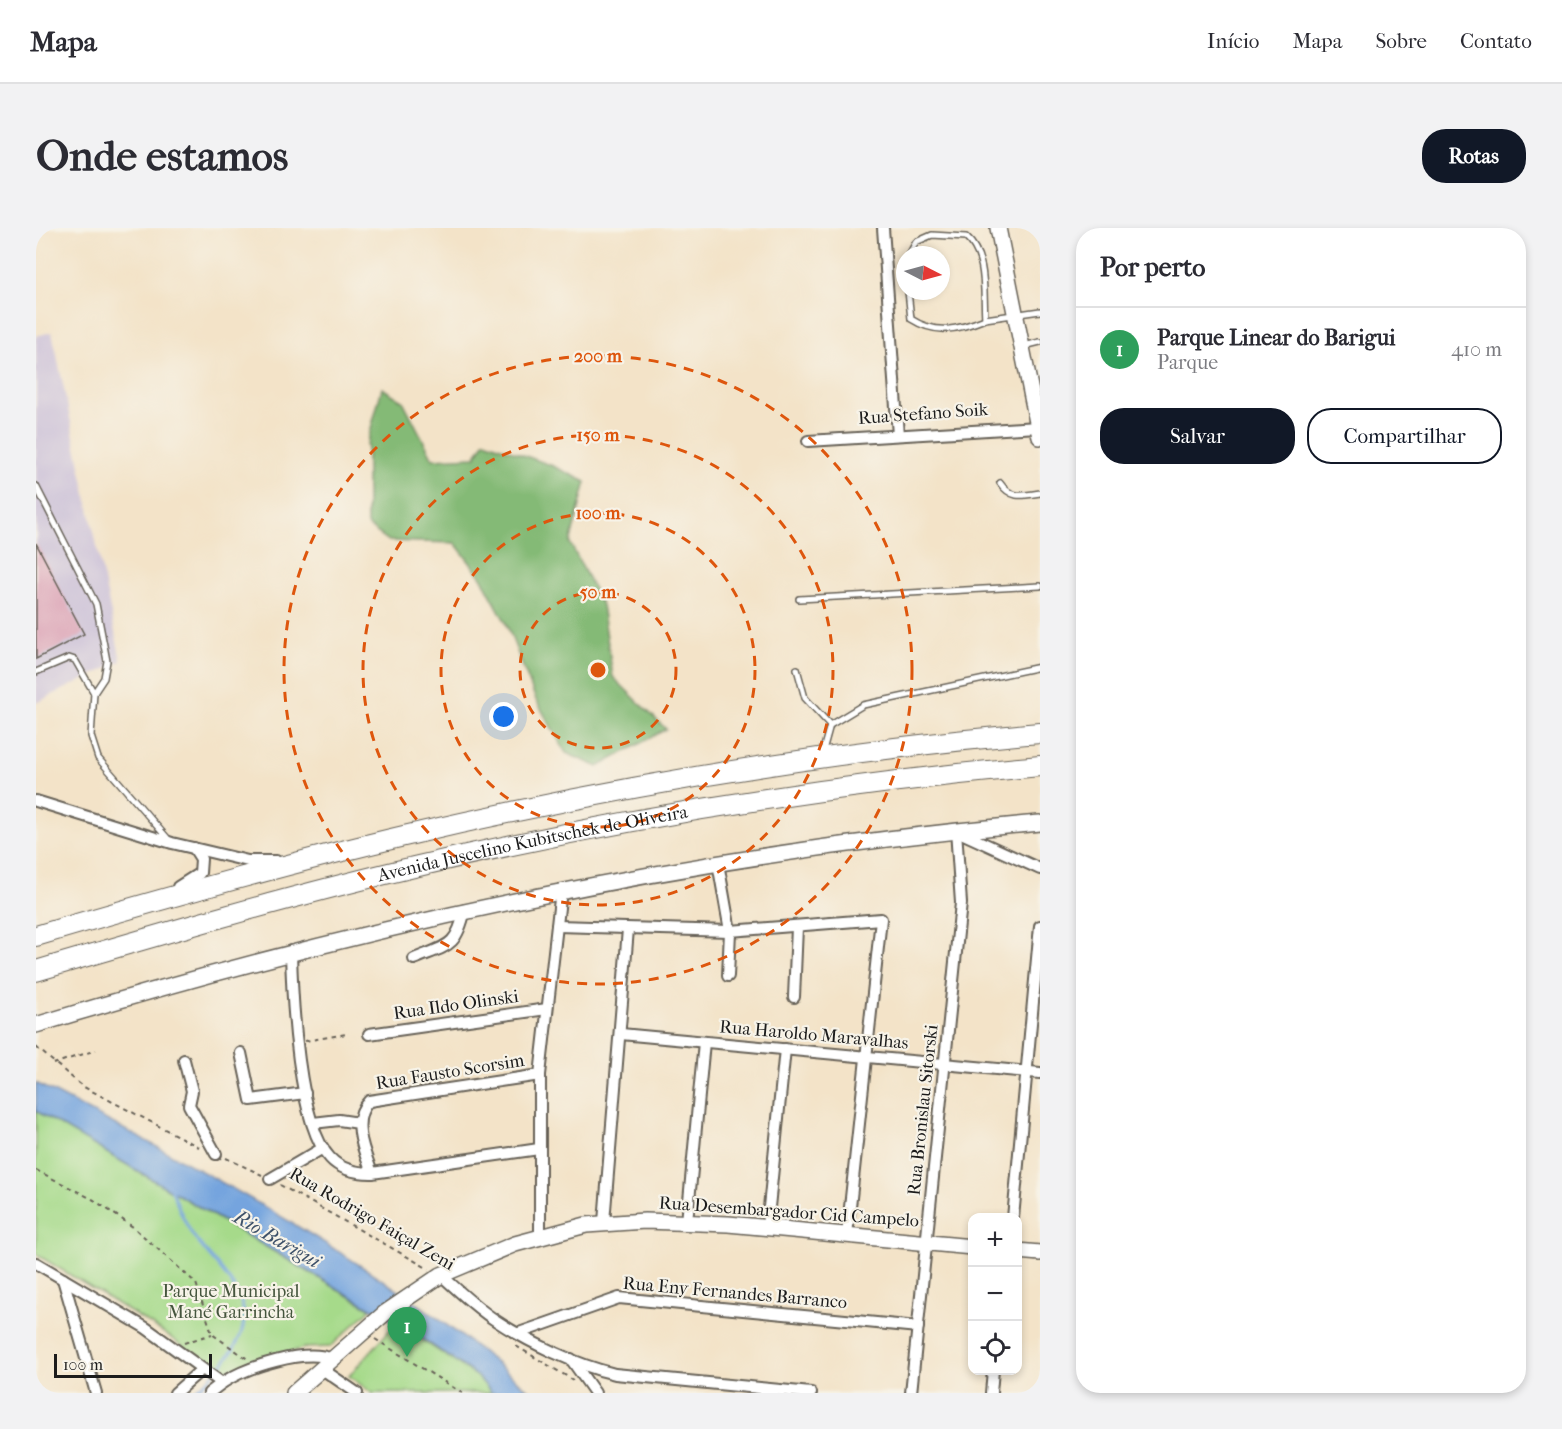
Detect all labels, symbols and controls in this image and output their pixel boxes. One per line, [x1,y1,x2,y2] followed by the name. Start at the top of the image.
[30,25,97,58] text: Mapa
[1207,29,1259,53] text: Início
[1292,29,1342,53] text: Mapa
[1375,29,1427,53] text: Sobre
[1460,29,1532,53] text: Contato
[1422,129,1526,183] button: Rotas
[36,132,288,181] text: Onde estamos
[896,246,950,300] north arrow
[1100,252,1205,283] text: Por perto
[1157,325,1396,351] text: Parque Linear do Barigui
[1116,338,1123,361] text: 1
[1451,338,1502,361] text: 410 m
[574,346,623,367] text: 200 m
[1157,351,1218,374] text: Parque
[857,399,989,429] street label: Rua Stefano Soik
[1100,408,1295,464] button: Salvar
[1307,408,1502,464] button: Compartilhar
[577,425,620,446] text: 150 m
[575,503,622,524] text: 100 m
[580,582,617,603] text: 50 m
[588,660,608,680] centre of rings
[489,702,518,731] your location
[374,801,690,886] street label: Avenida Juscelino Kubitschek de Oliveira
[392,986,521,1024] street label: Rua Ildo Olinski
[719,1016,910,1054] street label: Rua Haroldo Maravalhas
[904,1023,942,1197] street label: Rua Bronislau Sitorski
[374,1050,526,1094] street label: Rua Fausto Scorsim
[286,1163,459,1275] street label: Rua Rodrigo Faiçal Zeni
[658,1192,920,1232] street label: Rua Desembargador Cid Campelo
[228,1204,325,1274] water label: Rio Barigui
[968,1213,1022,1375] map controls
[968,1213,1022,1267] button: +
[968,1267,1022,1321] button: −
[622,1273,848,1313] street label: Rua Eny Fernandes Barranco
[162,1281,300,1323] park label: Parque Municipal Mané Garrincha
[388,1308,427,1357] pin: 1
[968,1321,1022,1375] button: locate
[54,1351,212,1378] scale bar
[63,1355,103,1374] text: 100 m

